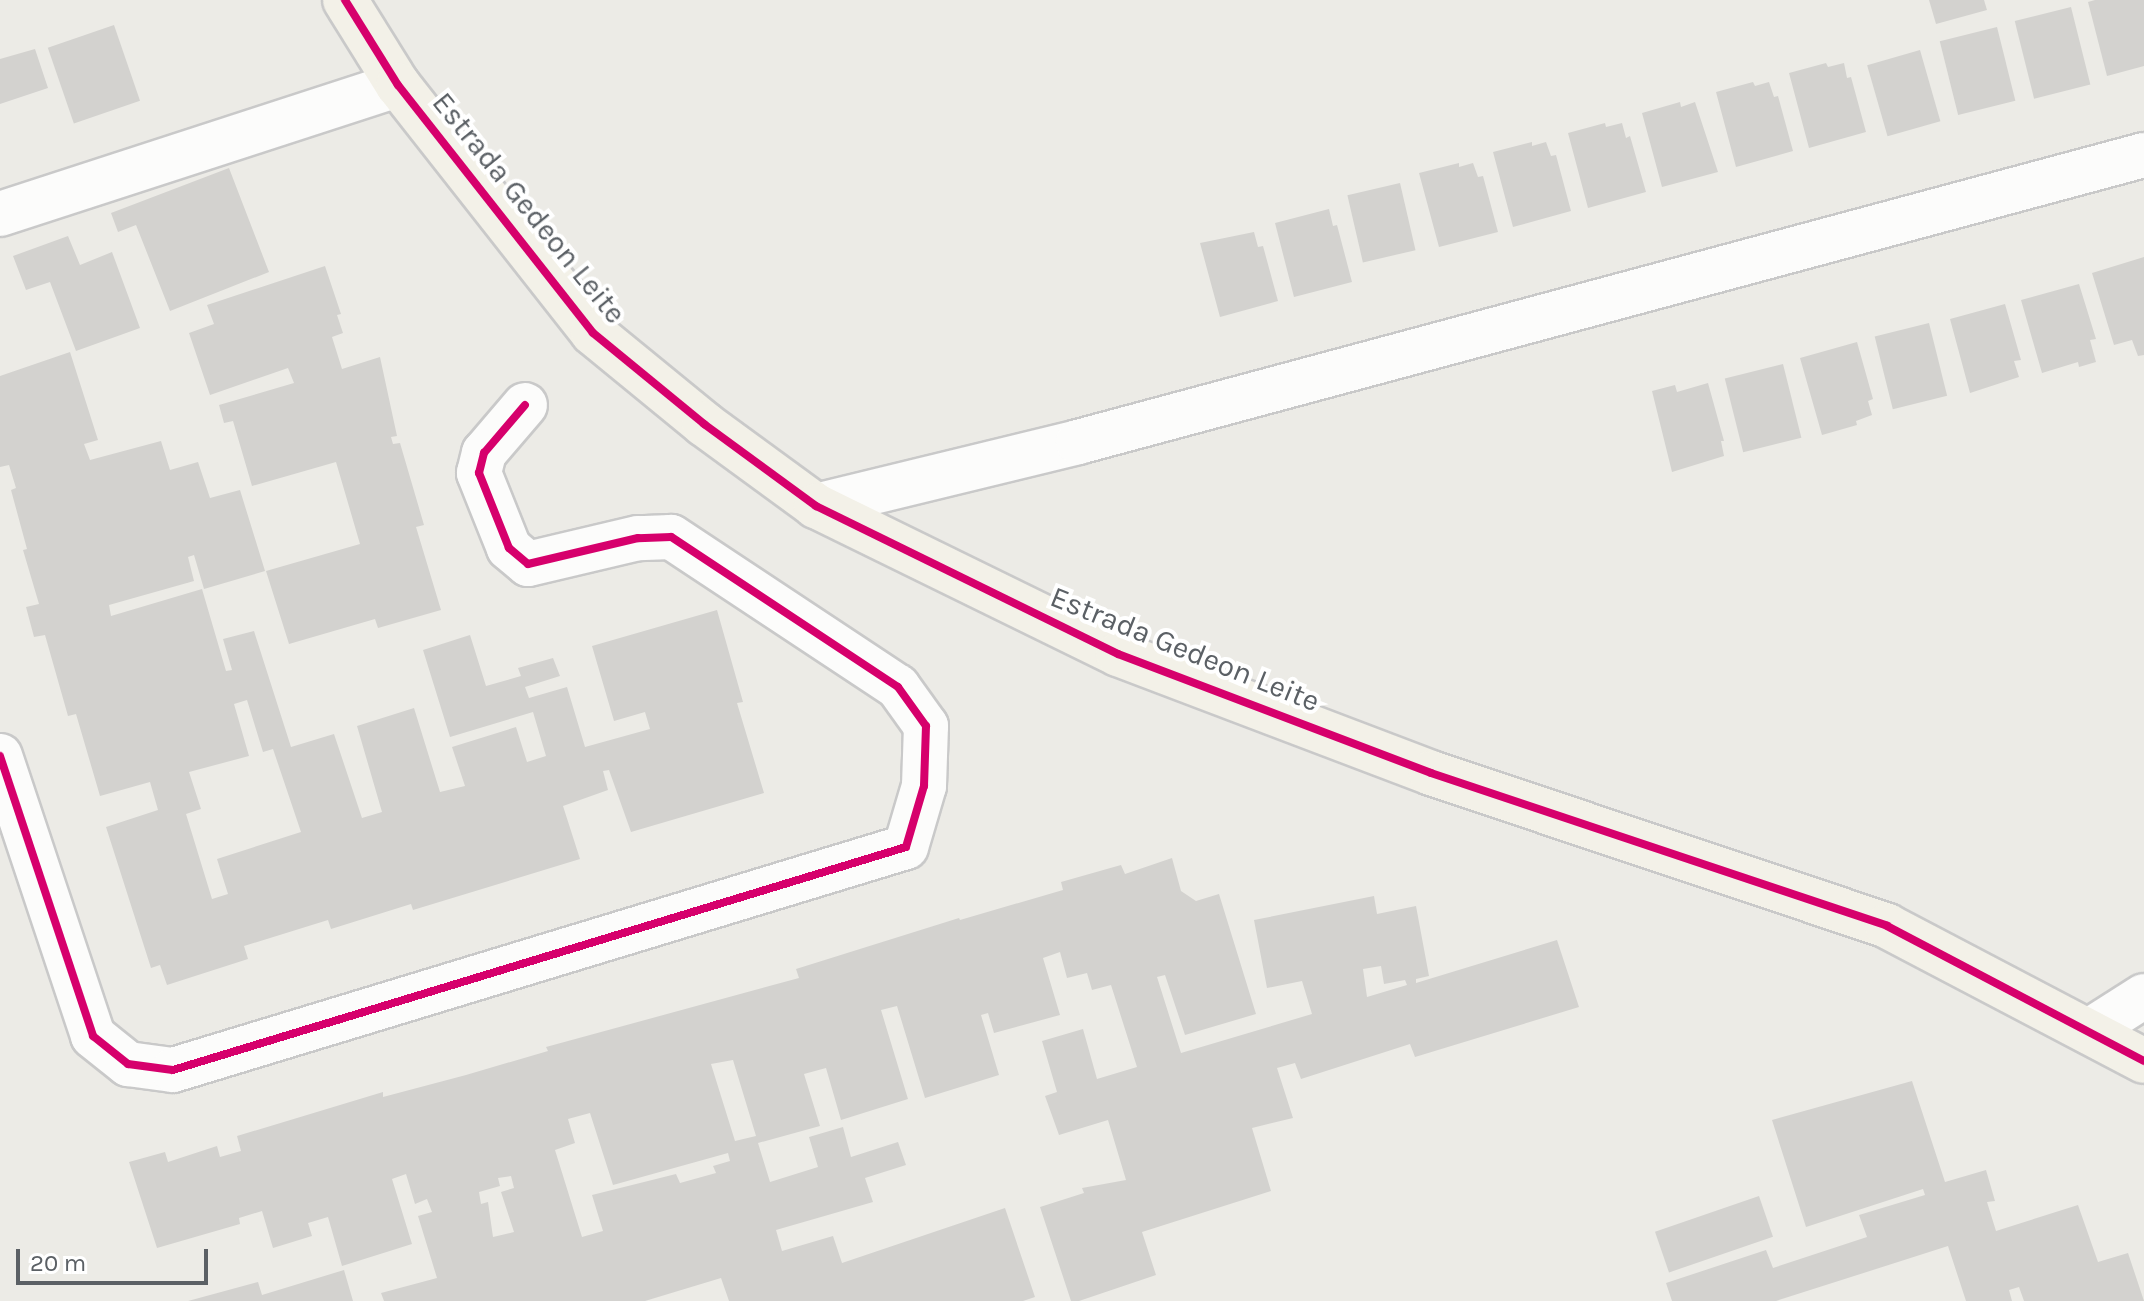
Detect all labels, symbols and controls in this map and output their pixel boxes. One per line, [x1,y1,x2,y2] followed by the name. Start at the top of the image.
[425,85,633,331] street label: Estrada Gedeon Leite
[1045,579,1325,719] street label: Estrada Gedeon Leite
[20,1233,212,1283] scale bar
[30,1249,86,1277] text: 20 m

